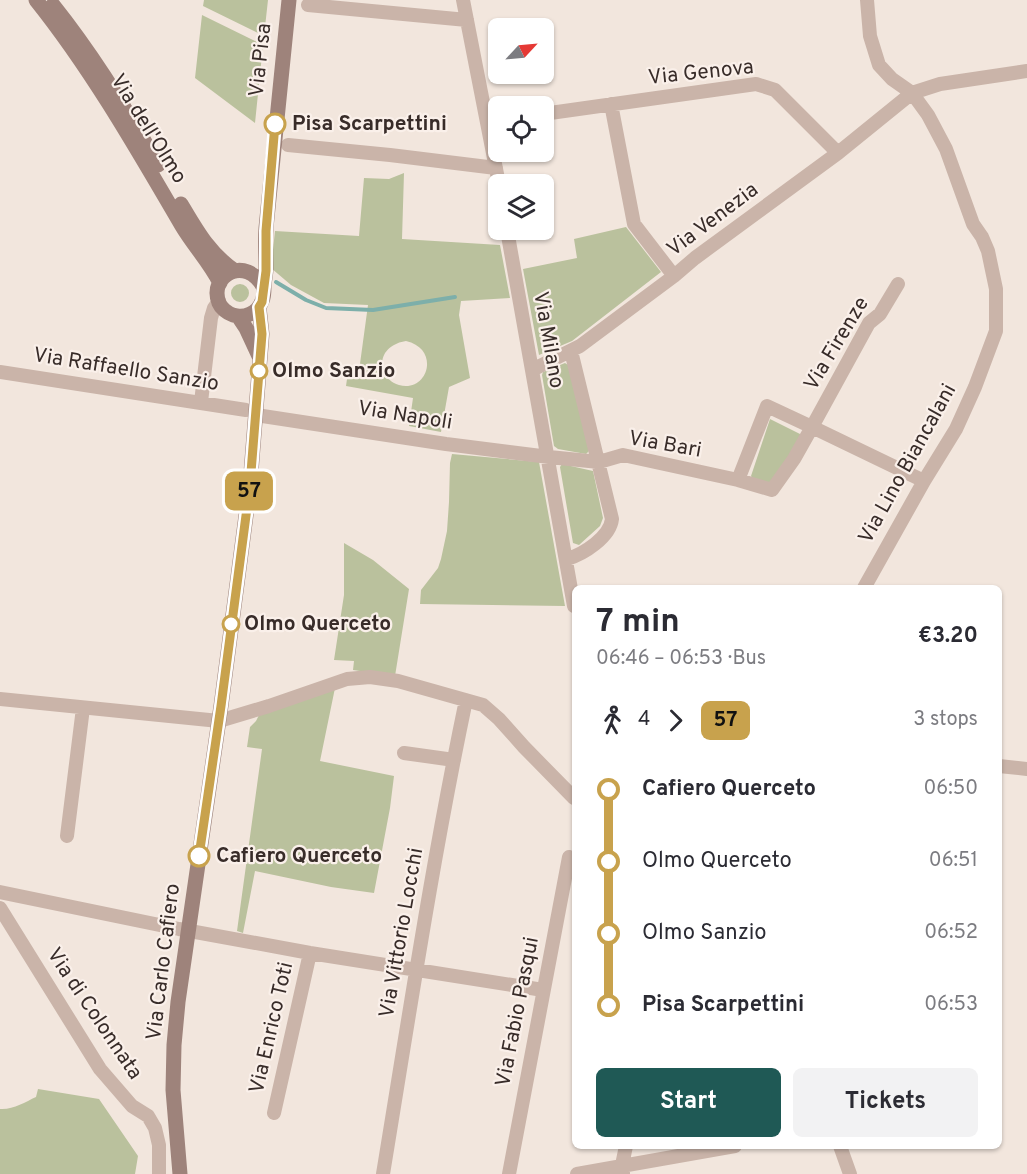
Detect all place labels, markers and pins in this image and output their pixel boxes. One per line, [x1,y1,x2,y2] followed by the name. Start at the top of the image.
[292,111,447,138] place label: Pisa Scarpettini
[264,113,286,135] marker: Pisa Scarpettini
[272,358,395,385] place label: Olmo Sanzio
[250,362,268,380] marker: Olmo Sanzio
[244,611,391,638] place label: Olmo Querceto
[222,615,240,633] marker: Olmo Querceto
[216,843,382,870] place label: Cafiero Querceto
[188,845,210,867] marker: Cafiero Querceto

